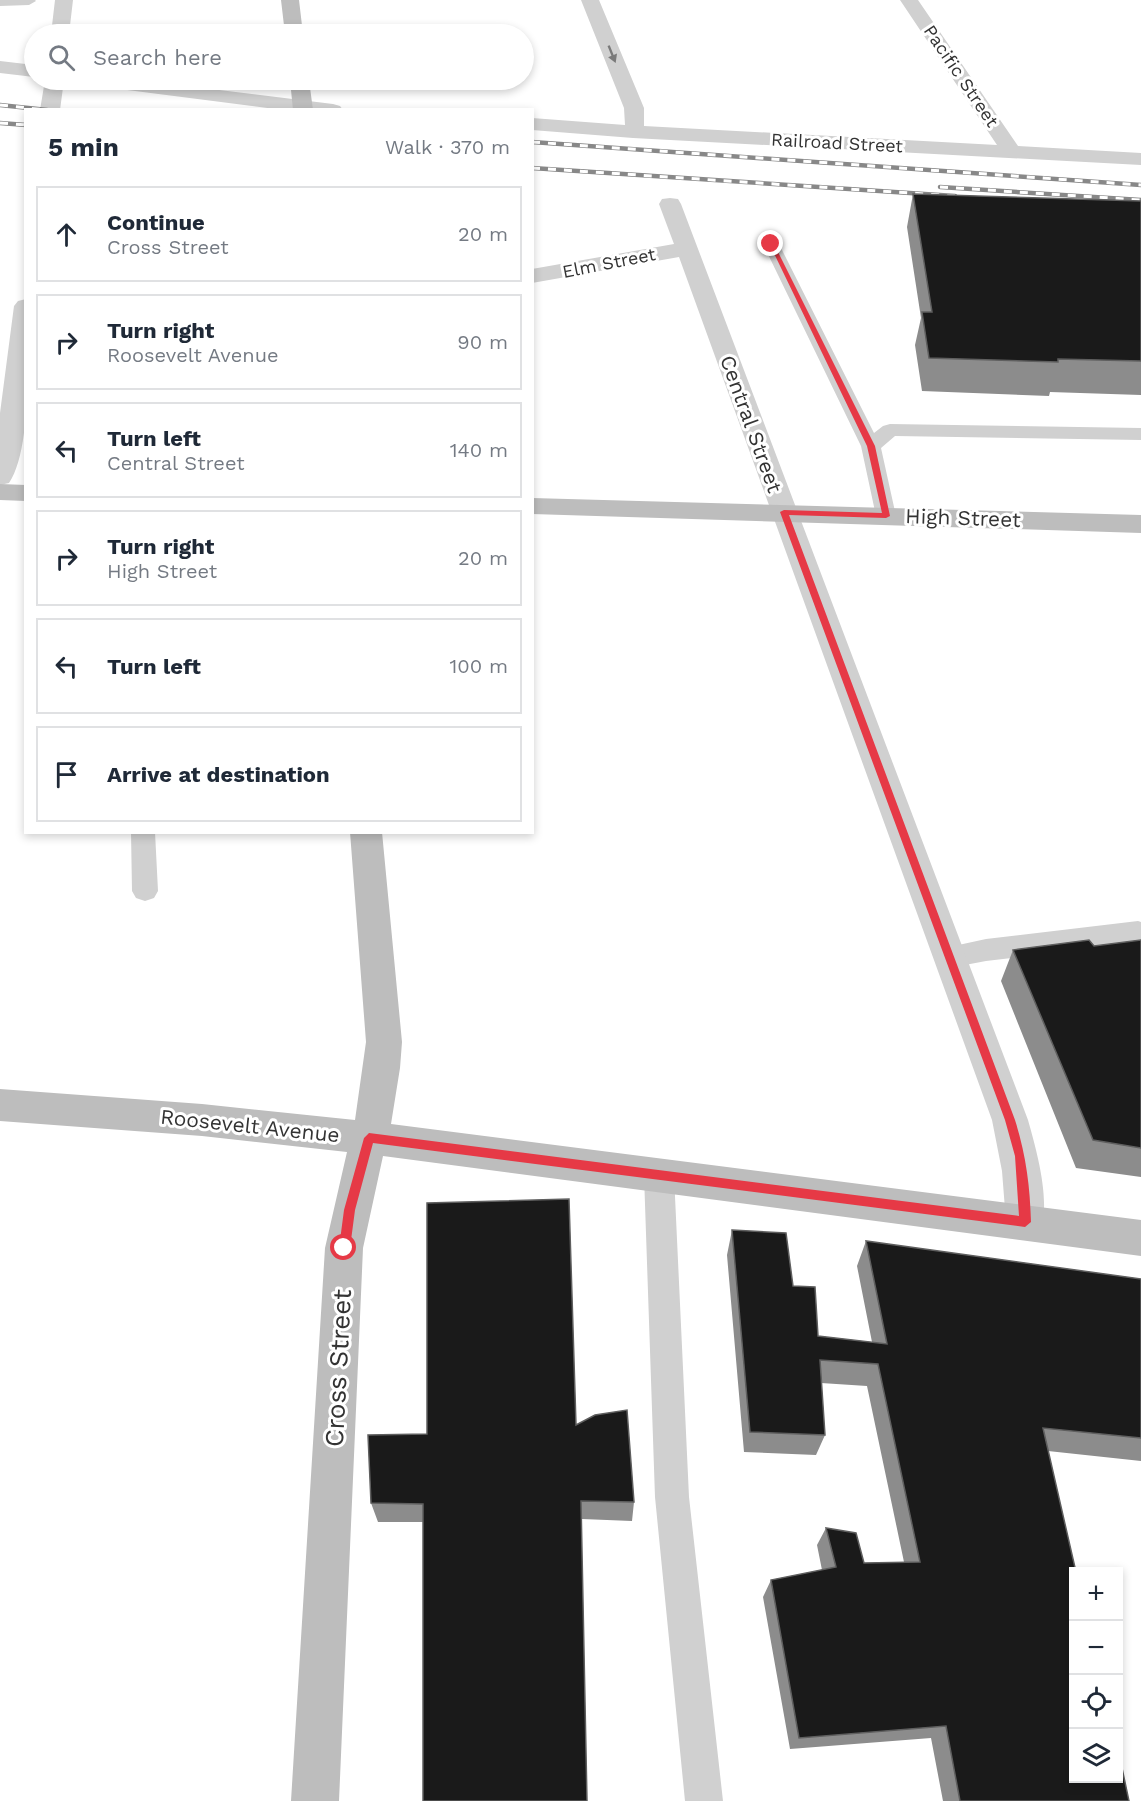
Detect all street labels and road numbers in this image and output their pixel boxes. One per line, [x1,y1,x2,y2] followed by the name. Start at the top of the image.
[920,21,1003,131] street label: Pacific Street
[771,129,904,156] street label: Railroad Street
[561,243,658,282] street label: Elm Street
[715,352,788,496] street label: Central Street
[905,503,1021,532] street label: High Street
[159,1104,341,1147] street label: Roosevelt Avenue
[319,1288,357,1448] street label: Cross Street

